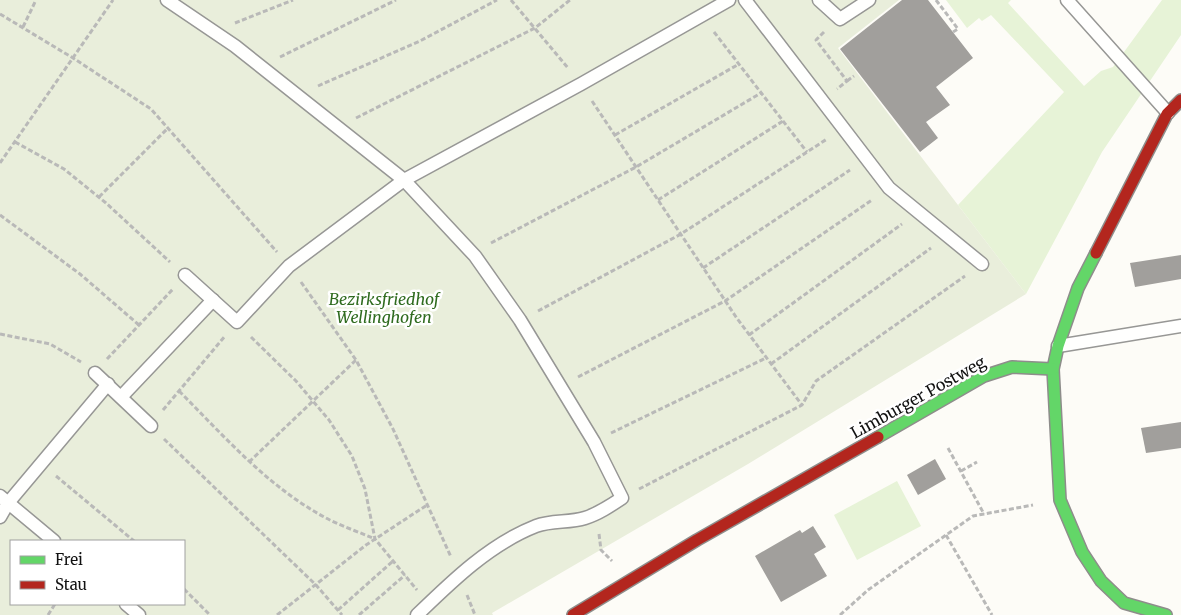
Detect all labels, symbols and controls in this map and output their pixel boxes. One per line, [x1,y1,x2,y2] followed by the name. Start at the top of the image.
[329,289,441,327] park label: Bezirksfriedhof Wellinghofen
[847,351,989,442] street label: Limburger Postweg
[10,540,185,605] legend
[55,550,83,569] text: Frei
[55,575,87,594] text: Stau

